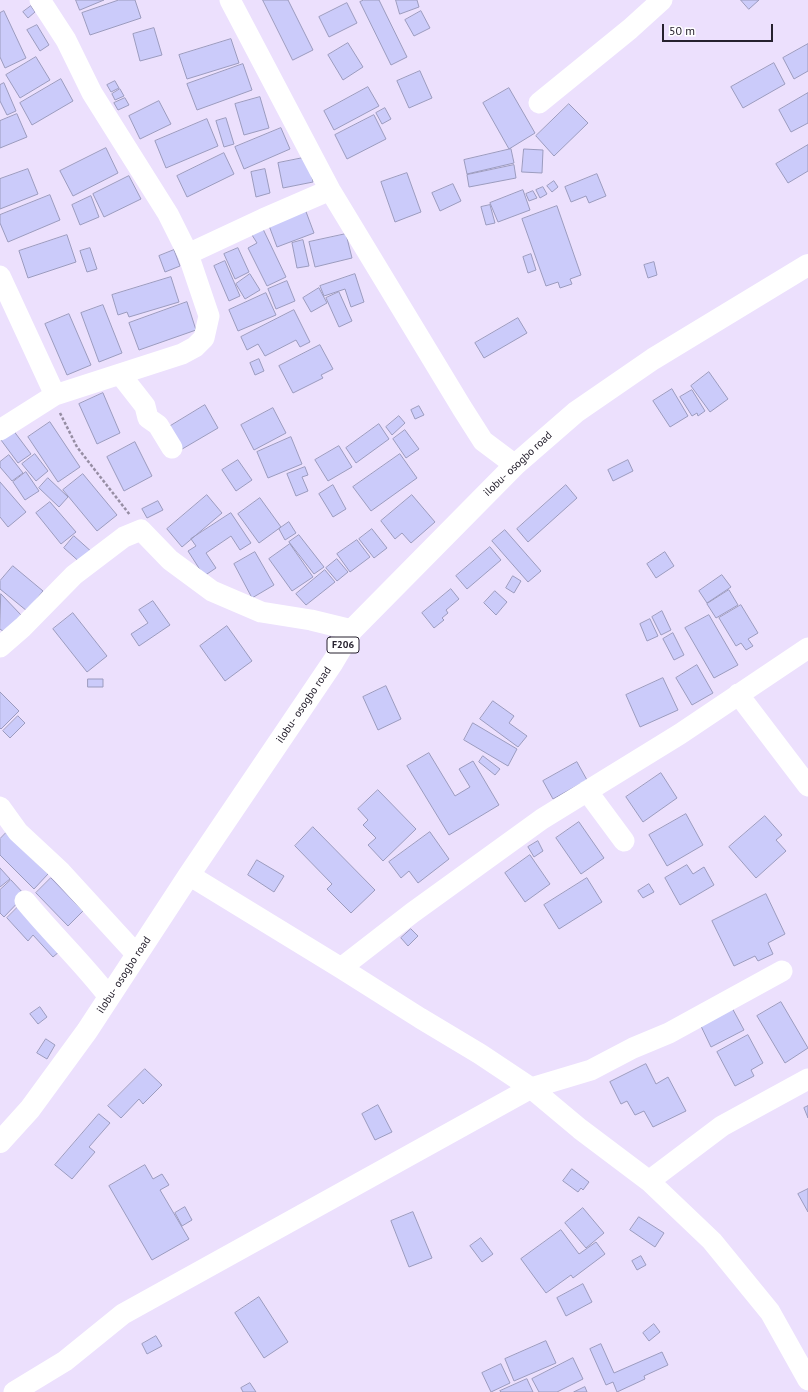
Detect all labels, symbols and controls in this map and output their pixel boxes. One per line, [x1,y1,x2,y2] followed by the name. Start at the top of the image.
[664,16,775,42] scale bar
[669,23,695,38] text: 50 m
[481,429,555,499] street label: ilobu- osogbo road
[327,637,359,653] road number: F206
[274,664,334,746] street label: ilobu- osogbo road
[94,934,154,1016] street label: ilobu- osogbo road

